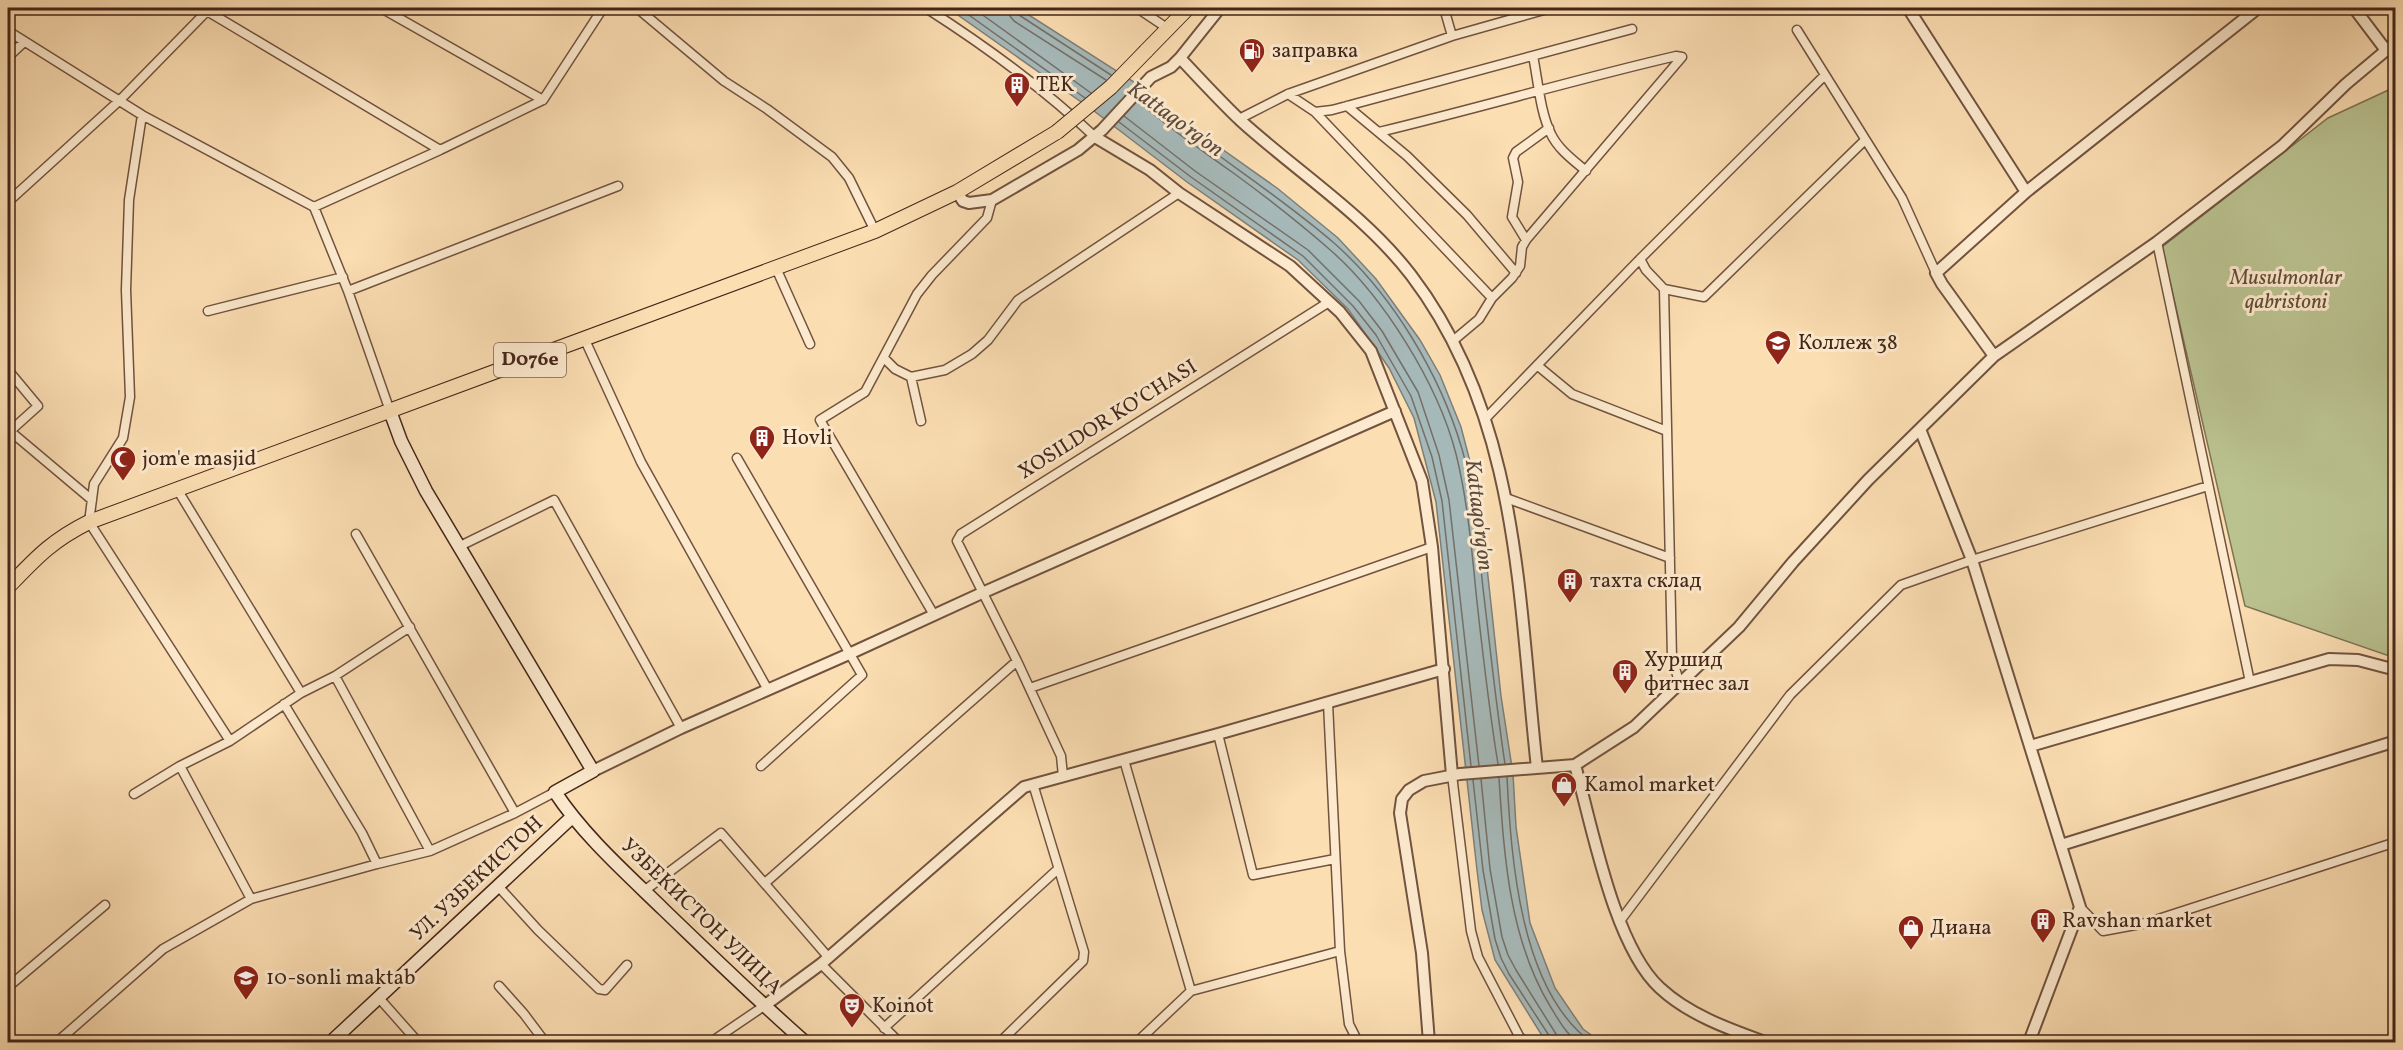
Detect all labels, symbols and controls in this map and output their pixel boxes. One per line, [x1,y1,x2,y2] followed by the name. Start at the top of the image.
[1237,36,1267,74] fuel station icon: заправка
[1272,37,1359,66] place label: заправка
[1002,70,1032,108] building icon: TEK
[1036,71,1075,100] place label: TEK
[1120,74,1230,166] water label: Kattaqo'rg'on
[2229,264,2342,317] park label: Musulmonlar qabristoni
[1763,328,1793,366] school or university icon: Коллеж 38
[1798,329,1898,358] place label: Коллеж 38
[494,343,566,377] road number: D076e
[1013,353,1203,487] street label: XOSILDOR KO’CHASI
[747,423,777,461] building icon: Hovli
[782,424,832,453] place label: Hovli
[108,444,138,482] mosque icon: jom'e masjid
[142,445,256,474] place label: jom'e masjid
[1456,457,1500,573] water label: Kattaqo'rg'on
[1555,566,1585,604] building icon: тахта склад
[1590,567,1702,596] place label: тахта склад
[1644,646,1749,699] place label: Хуршид фитнес зал
[1610,657,1640,695] building icon: Хуршид фитнес зал
[1549,770,1579,808] shop icon: Kamol market
[1584,771,1715,800] place label: Kamol market
[404,810,550,948] street label: УЛ. УЗБЕКИСТОН
[614,832,788,1002] street label: УЗБЕКИСТОН УЛИЦА
[2028,906,2058,944] building icon: Ravshan market
[2062,907,2212,936] place label: Ravshan market
[1896,913,1926,951] shop icon: Диана
[1930,914,1992,943] place label: Диана
[231,963,261,1001] school or university icon: 10-sonli maktab
[266,964,416,993] place label: 10-sonli maktab
[837,991,867,1029] theatre icon: Koinot
[872,992,934,1021] place label: Koinot

